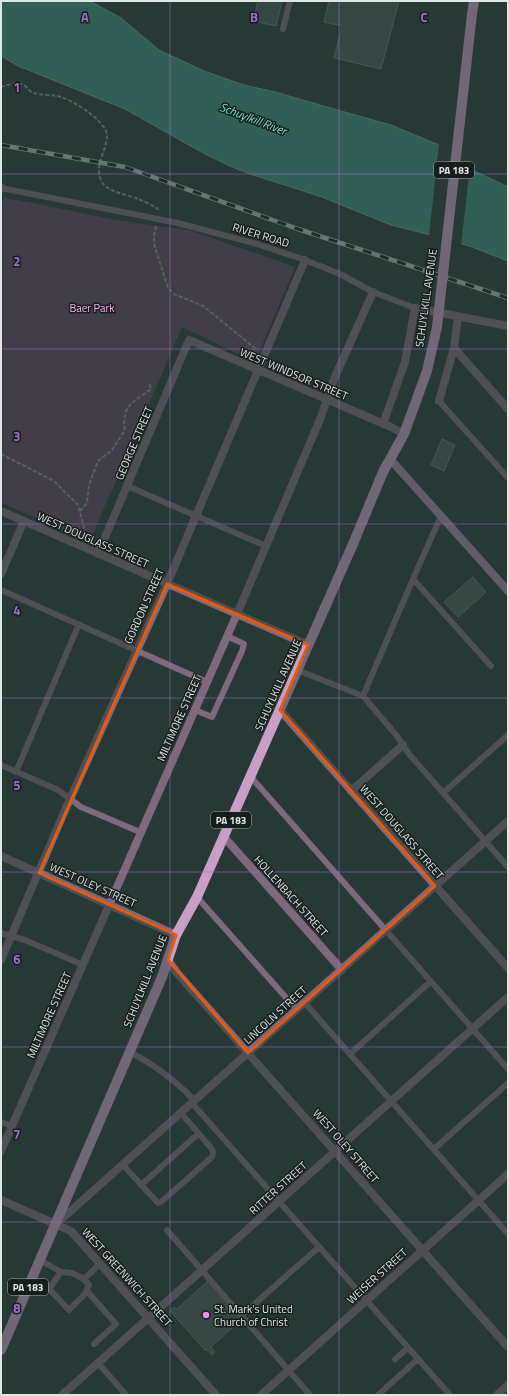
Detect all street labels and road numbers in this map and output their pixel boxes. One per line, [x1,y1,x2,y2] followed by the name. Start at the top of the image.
[434,162,474,178] road number: PA 183
[231,219,291,251] street label: RIVER ROAD
[411,248,441,348] street label: SCHUYLKILL AVENUE
[238,344,351,404] street label: WEST WINDSOR STREET
[111,404,157,482] street label: GEORGE STREET
[35,508,152,572] street label: WEST DOUGLASS STREET
[120,565,168,646] street label: GORDON STREET
[251,637,305,733] street label: SCHUYLKILL AVENUE
[153,672,205,764] street label: MILTIMORE STREET
[356,781,448,883] street label: WEST DOUGLASS STREET
[211,812,251,828] road number: PA 183
[250,852,332,940] street label: HOLLENBACH STREET
[47,859,139,911] street label: WEST OLEY STREET
[119,932,171,1030] street label: SCHUYLKILL AVENUE
[23,969,75,1061] street label: MILTIMORE STREET
[240,982,310,1048] street label: LINCOLN STREET
[309,1106,383,1187] street label: WEST OLEY STREET
[246,1158,311,1218] street label: RITTER STREET
[78,1224,176,1330] street label: WEST GREENWICH STREET
[343,1244,411,1307] street label: WEISER STREET
[8,1279,48,1295] road number: PA 183

